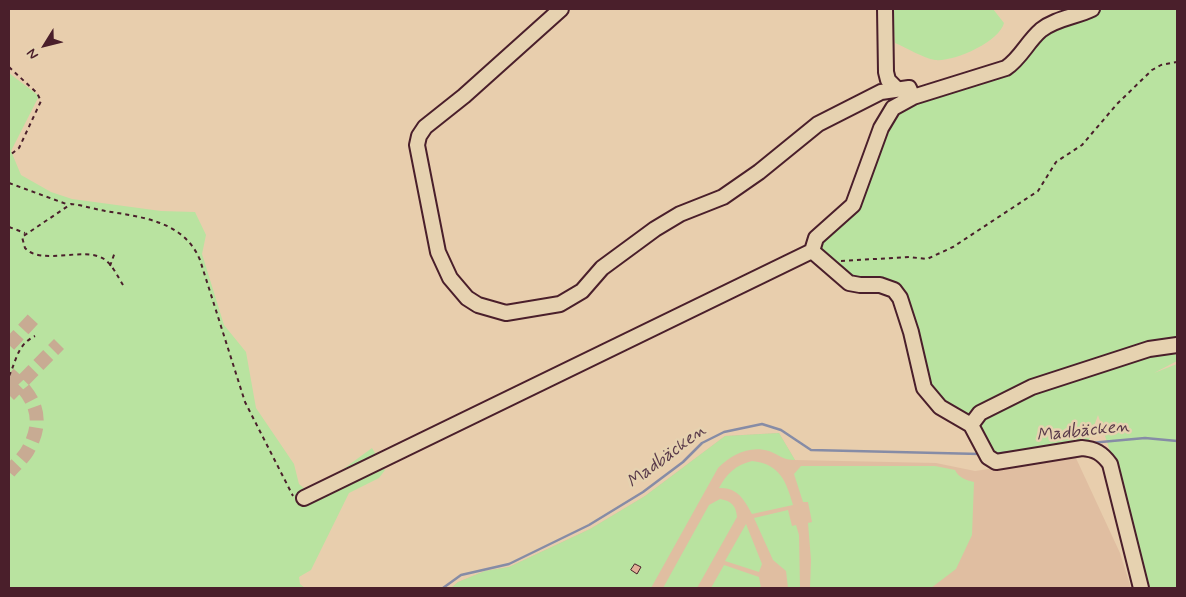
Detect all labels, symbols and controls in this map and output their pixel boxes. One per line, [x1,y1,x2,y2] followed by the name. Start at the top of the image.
[20,20,70,70] north arrow
[23,45,43,63] text: N
[1035,416,1131,448] water label: Madbäcken
[623,420,711,494] water label: Madbäcken

